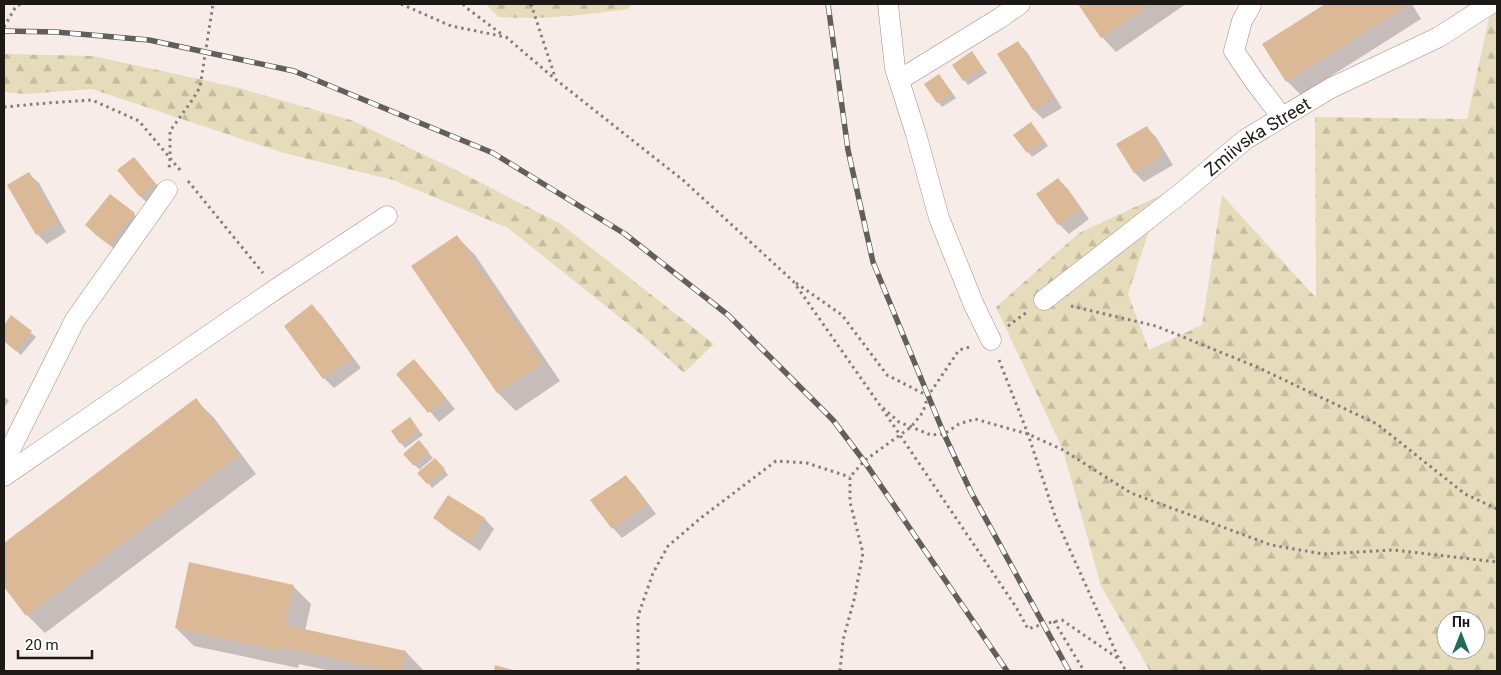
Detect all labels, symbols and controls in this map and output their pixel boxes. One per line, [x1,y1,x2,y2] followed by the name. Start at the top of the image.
[1200,92,1314,180] street label: Zmiivska Street
[1436,610,1486,660] north arrow
[1452,614,1470,630] text: Пн
[18,628,91,660] scale bar
[25,636,59,654] text: 20 m

